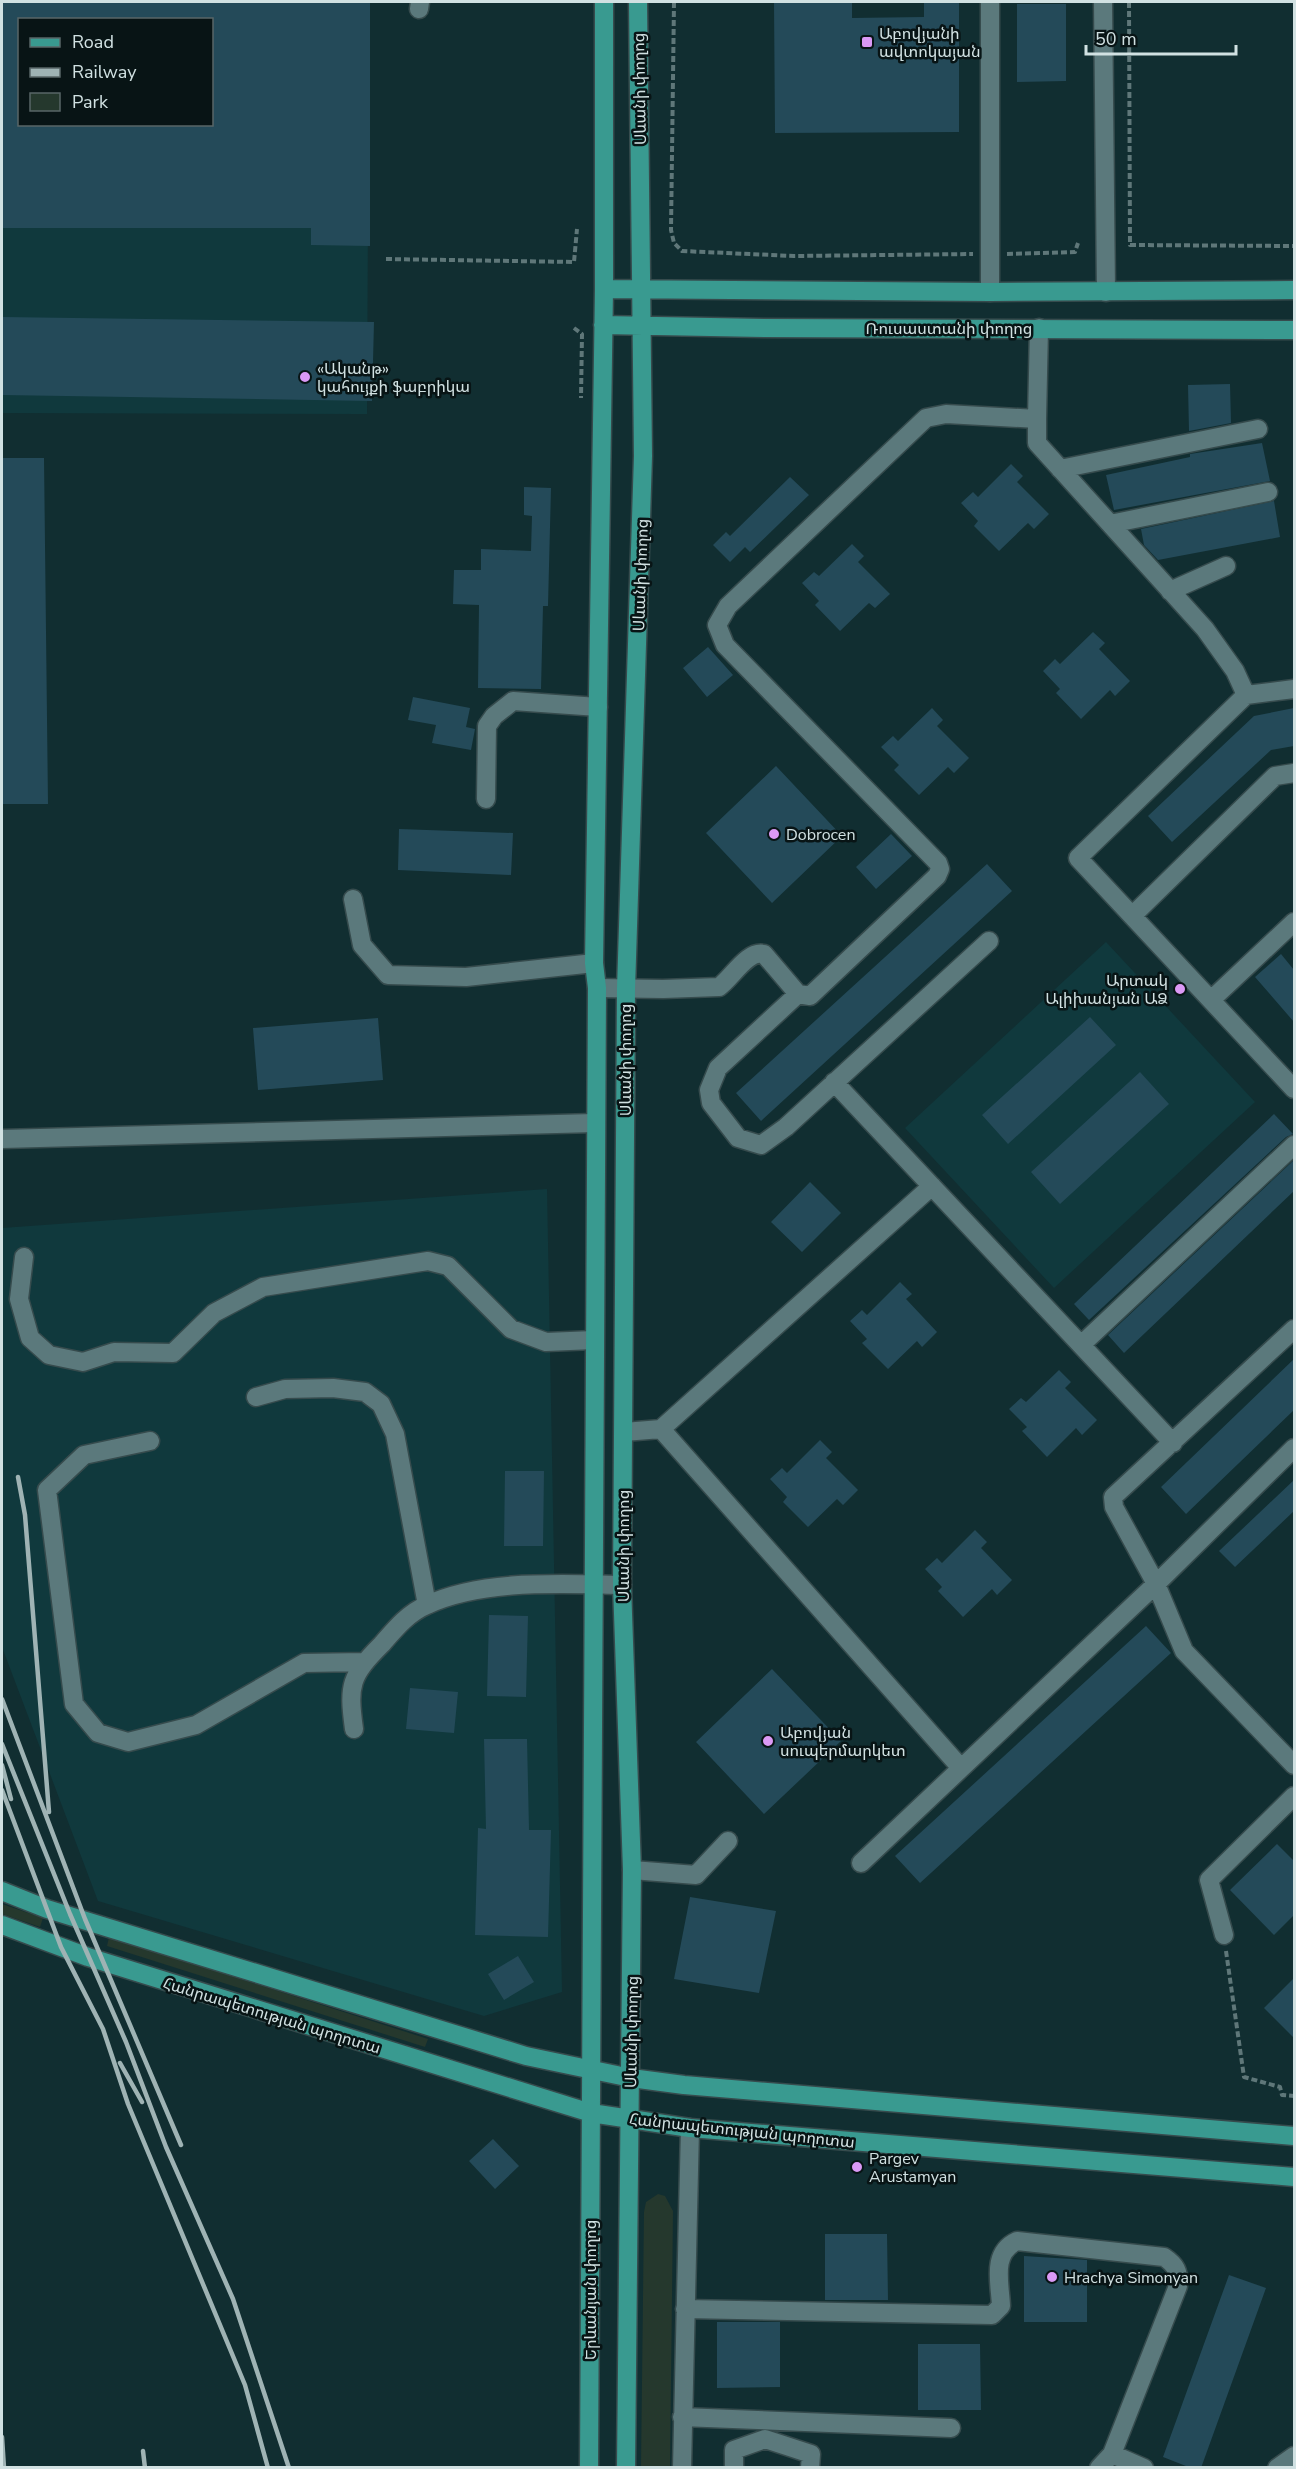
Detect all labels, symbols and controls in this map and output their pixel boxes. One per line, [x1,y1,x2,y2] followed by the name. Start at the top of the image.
[18,18,213,126] legend
[1086,18,1236,56] scale bar
[879,23,981,63] place label: Աբովյանի ավտոկայան
[1095,27,1137,51] text: 50 m
[72,30,114,54] text: Road
[628,33,652,145] street label: Սևանի փողոց
[860,35,874,49] marker: Աբովյանի ավտոկայան
[72,60,137,84] text: Railway
[72,90,109,114] text: Park
[866,318,1032,340] street label: Ռուսաստանի փողոց
[317,358,470,398] place label: «Ականթ» կահույքի ֆաբրիկա
[298,370,312,384] marker: «Ականթ» կահույքի ֆաբրիկա
[628,518,654,632] street label: Սևանի փողոց
[786,824,855,846] place label: Dobrocen
[767,827,781,841] marker: Dobrocen
[1045,970,1168,1010] place label: Արտակ Ալիխանյան ԱՁ
[1173,982,1187,996] marker: Արտակ Ալիխանյան ԱՁ
[615,1004,637,1116] street label: Սևանի փողոց
[613,1490,635,1602] street label: Սևանի փողոց
[780,1722,906,1762] place label: Աբովյան սուպերմարկետ
[761,1734,775,1748] marker: Աբովյան սուպերմարկետ
[160,1972,383,2060] street label: Հանրապետության պողոտա
[620,1976,644,2088] street label: Սևանի փողոց
[628,2108,856,2154] street label: Հանրապետության պողոտա
[869,2148,956,2188] place label: Pargev Arustamyan
[850,2160,864,2174] marker: Pargev Arustamyan
[580,2220,602,2360] street label: Երևանյան փողոց
[1064,2267,1198,2289] place label: Hrachya Simonyan
[1045,2270,1059,2284] marker: Hrachya Simonyan

